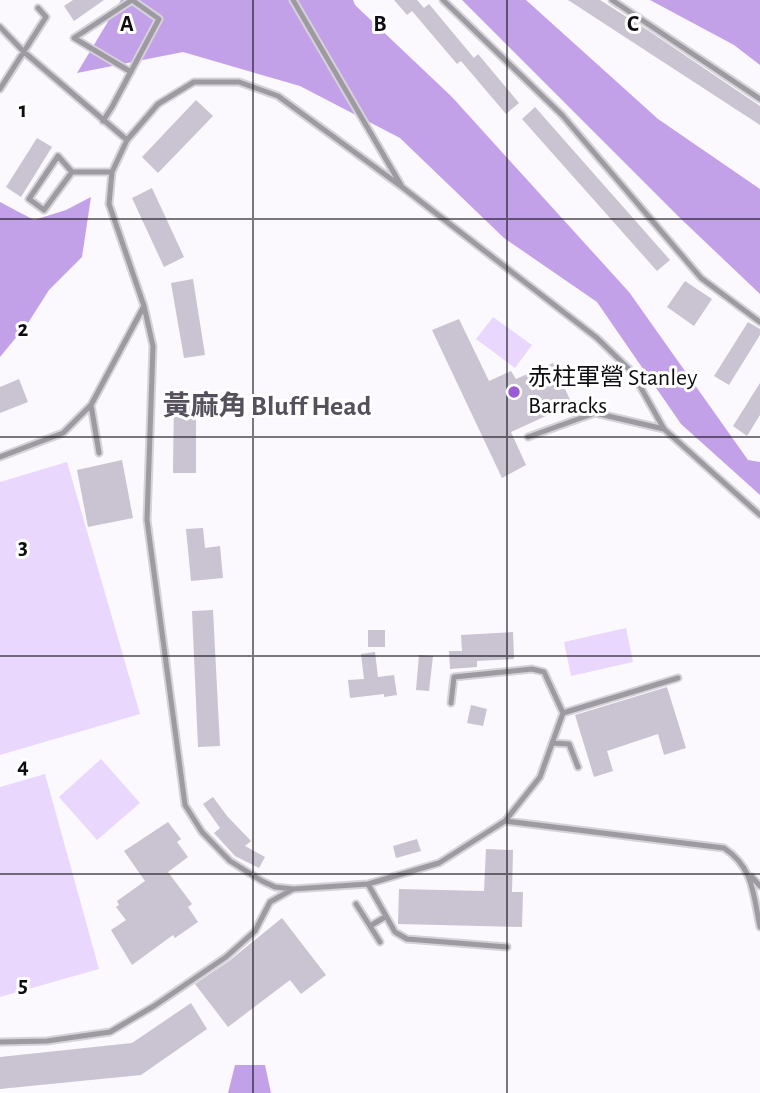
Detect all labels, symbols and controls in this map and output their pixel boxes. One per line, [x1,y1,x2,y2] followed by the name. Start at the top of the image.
[120,13,134,36] text: A
[373,13,387,36] text: B
[627,13,639,36] text: C
[19,99,27,122] text: 1
[18,318,29,341] text: 2
[528,364,697,418] place label: 赤柱軍營 Stanley Barracks
[506,384,522,400] marker: 赤柱軍營 Stanley Barracks
[163,390,372,421] district label: 黃麻角 Bluff Head
[18,536,28,559] text: 3
[17,755,29,778] text: 4
[18,974,28,997] text: 5

